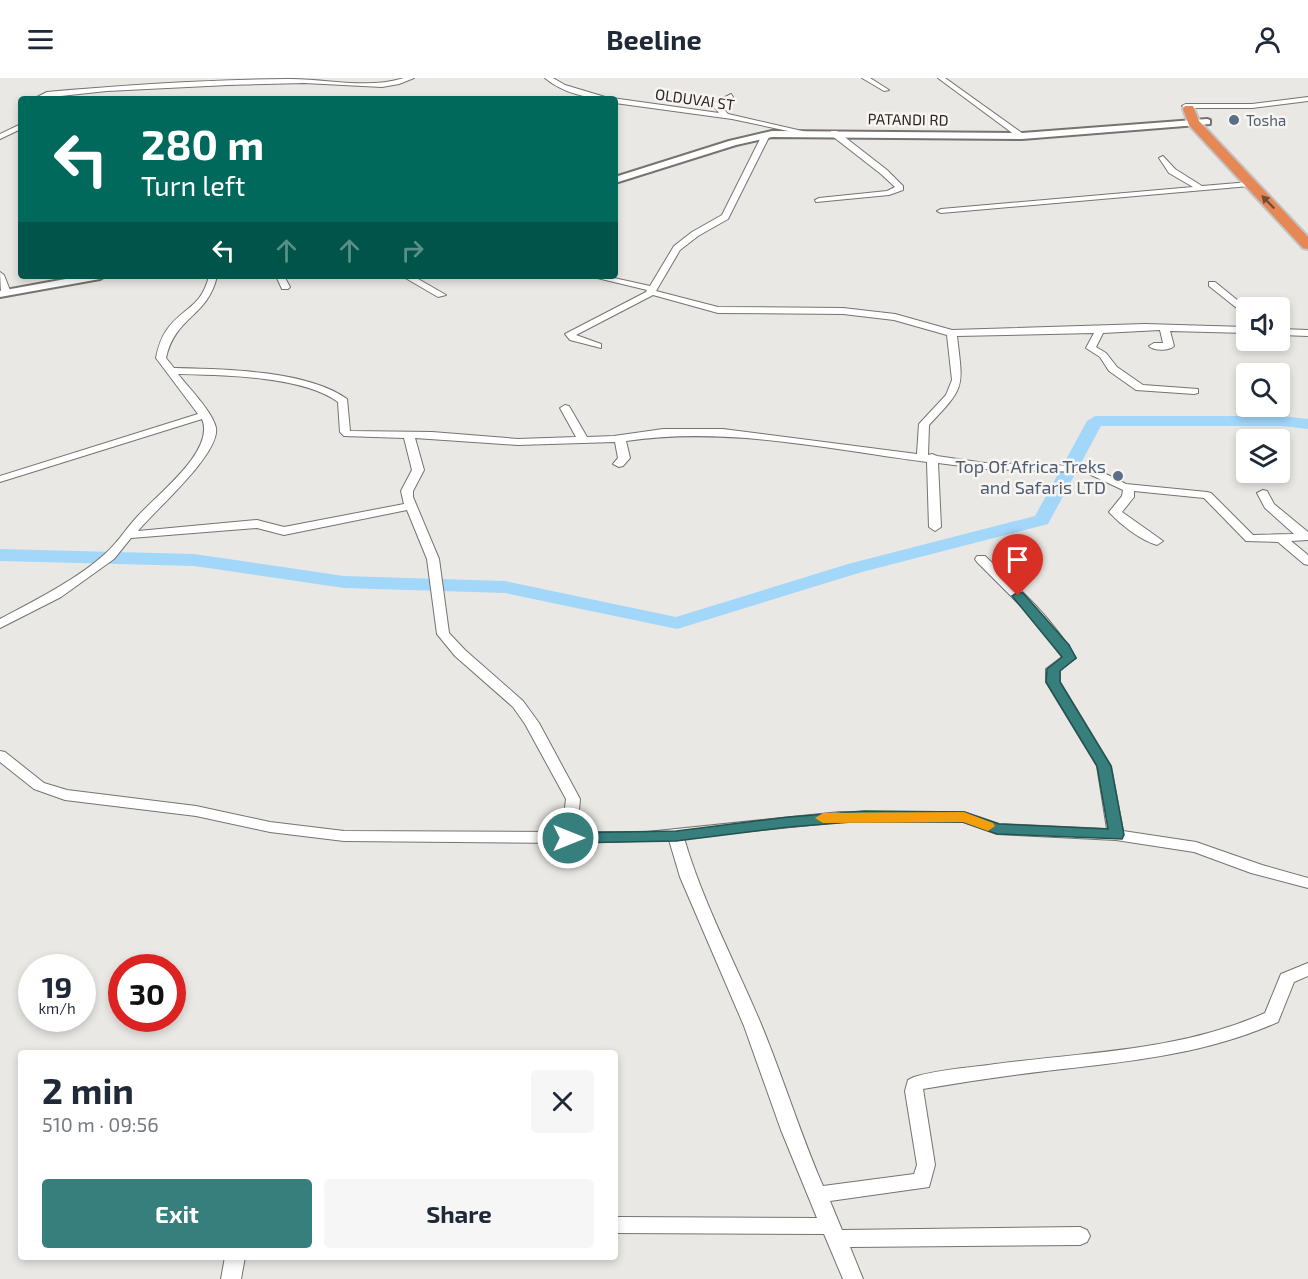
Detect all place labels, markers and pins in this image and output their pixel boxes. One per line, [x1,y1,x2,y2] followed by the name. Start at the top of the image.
[1246,111,1286,129] place label: Tosha
[1227,113,1241,127] marker: Tosha
[955,455,1106,498] place label: Top Of Africa Treks and Safaris LTD
[1111,469,1125,483] marker: Top Of Africa Treks and Safaris LTD
[992,534,1043,596] pin

